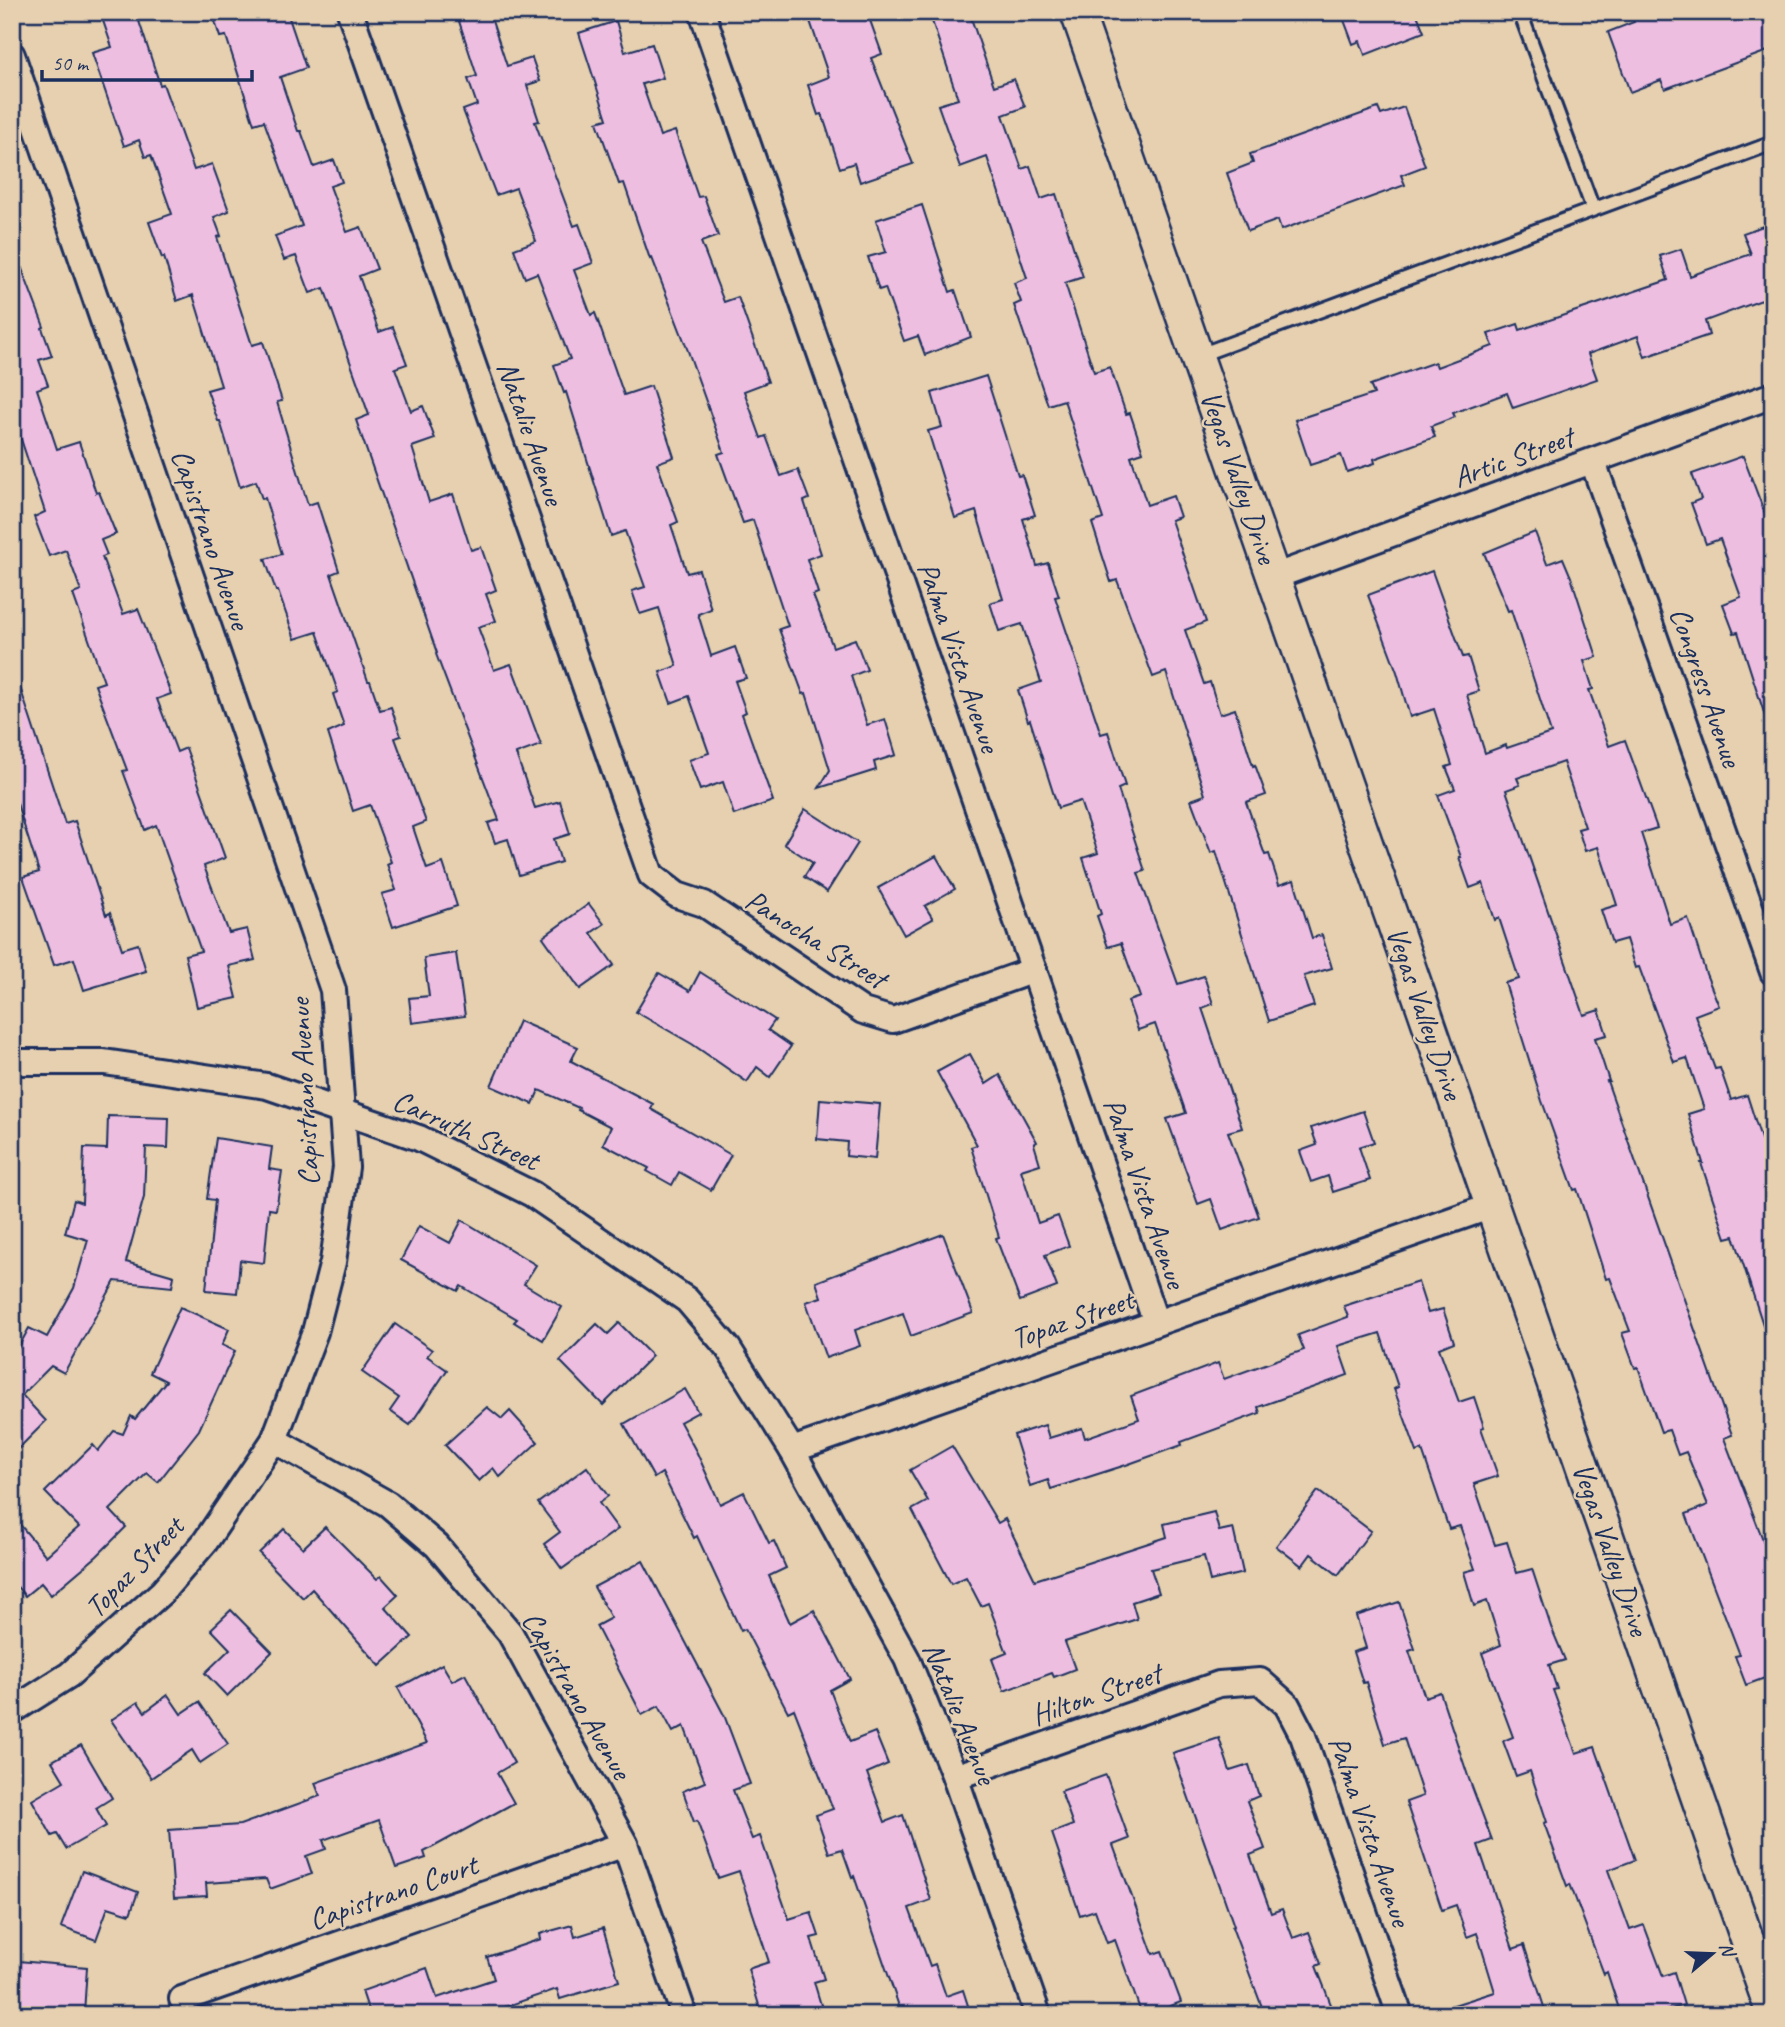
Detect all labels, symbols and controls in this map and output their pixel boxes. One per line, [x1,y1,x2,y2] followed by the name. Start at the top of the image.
[42,38,252,82] scale bar
[52,50,90,76] text: 50 m
[489,356,574,512] street label: Natalie Avenue
[1192,386,1287,571] street label: Vegas Valley Drive
[1448,416,1582,496] street label: Artic Street
[162,444,260,636] street label: Capistrano Avenue
[909,557,1010,759] street label: Palma Vista Avenue
[1661,602,1752,774] street label: Congress Avenue
[739,881,897,999] street label: Panocha Street
[1378,922,1473,1107] street label: Vegas Valley Drive
[280,995,328,1187] street label: Capistrano Avenue
[387,1081,548,1180] street label: Carruth Street
[1095,1093,1196,1295] street label: Palma Vista Avenue
[1006,1279,1141,1358] street label: Topaz Street
[1564,1458,1659,1643] street label: Vegas Valley Drive
[76,1506,194,1626] street label: Topaz Street
[514,1604,642,1788] street label: Capistrano Avenue
[914,1636,1007,1792] street label: Natalie Avenue
[1026,1653,1170,1734] street label: Hilton Street
[1320,1731,1421,1933] street label: Palma Vista Avenue
[304,1844,485,1939] street label: Capistrano Court
[1676,1918,1746,1988] north arrow
[1714,1939,1741,1961] text: N

